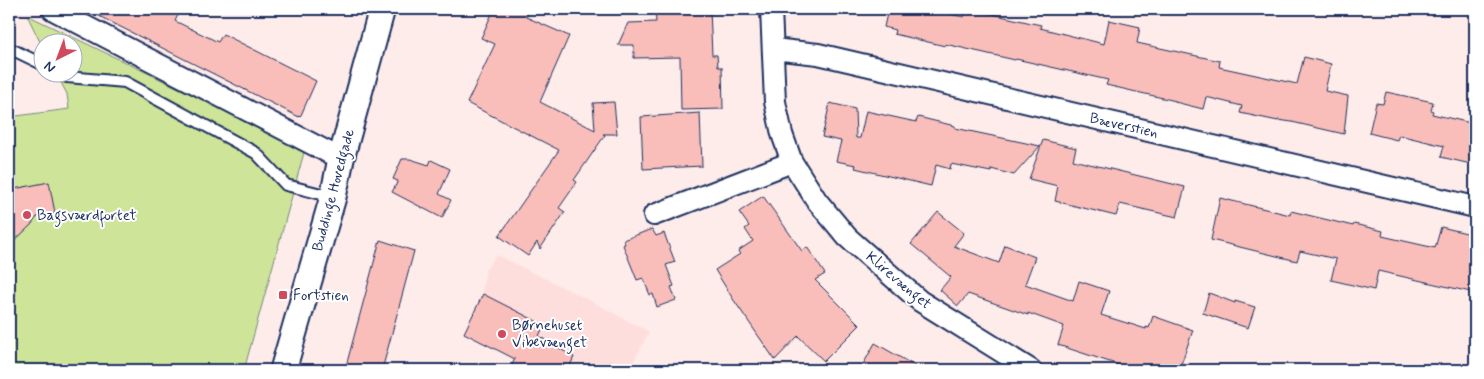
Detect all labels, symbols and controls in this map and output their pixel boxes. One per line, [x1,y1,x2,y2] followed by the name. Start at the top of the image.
[32,32,82,82] north arrow
[40,57,59,77] text: N
[1088,108,1160,144] street label: Bæverstien
[308,127,361,254] street label: Buddinge Hovedgade
[37,206,137,228] place label: Bagsværdfortet
[21,209,33,221] marker: Bagsværdfortet
[861,247,936,315] street label: Klirevænget
[293,286,349,306] place label: Fortstien
[277,289,289,301] marker: Fortstien
[512,316,587,354] place label: Børnehuset Vibevænget
[496,328,508,340] marker: Børnehuset Vibevænget

